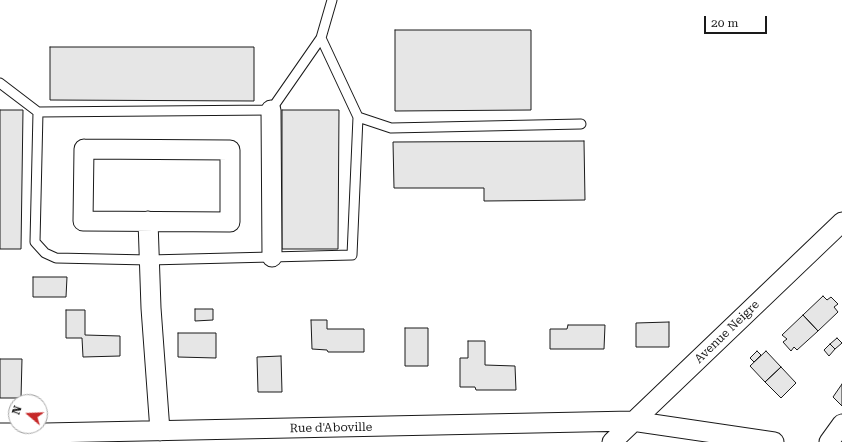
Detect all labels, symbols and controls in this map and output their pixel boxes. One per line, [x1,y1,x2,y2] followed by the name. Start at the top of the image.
[706,8,769,34] scale bar
[711,16,738,30] text: 20 m
[692,298,762,366] street label: Avenue Neigre
[8,394,48,434] north arrow
[10,404,25,416] text: N
[290,420,372,436] street label: Rue d'Aboville

